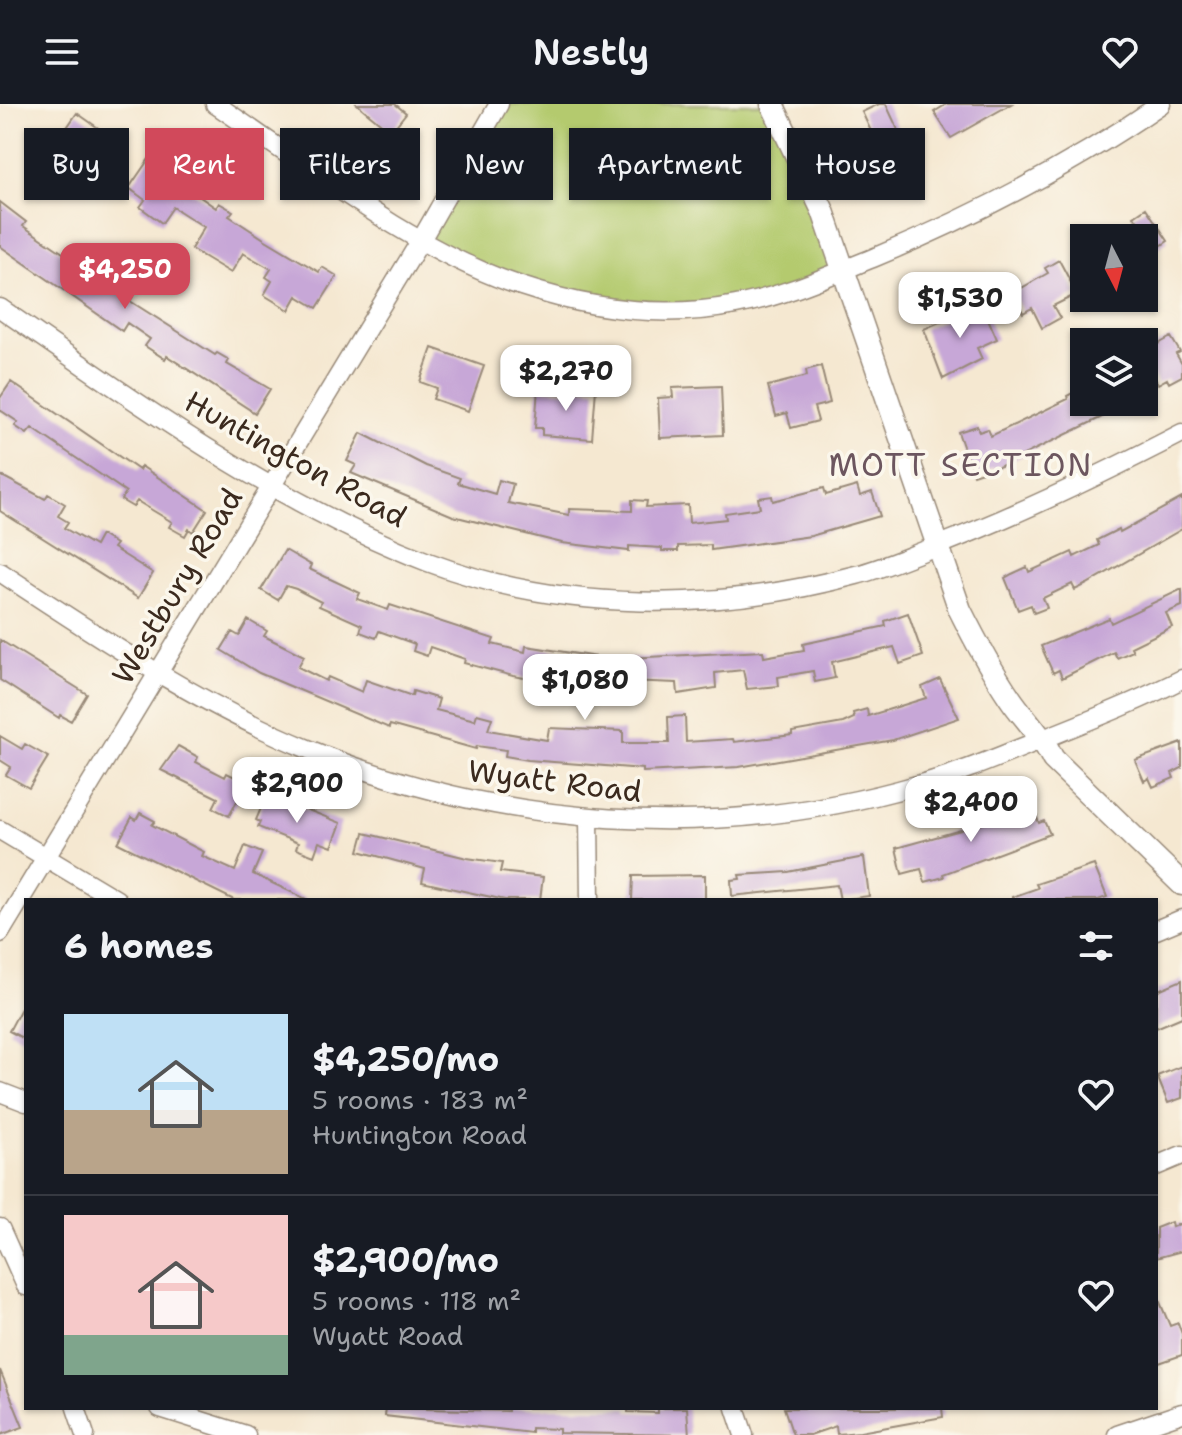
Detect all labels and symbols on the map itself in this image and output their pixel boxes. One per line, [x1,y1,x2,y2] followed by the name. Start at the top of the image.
[1070,224,1158,312] north arrow
[60,243,190,311] pin: $4,250
[895,272,1025,340] pin: $1,530
[501,345,631,413] pin: $2,270
[178,381,414,537] street label: Huntington Road
[828,443,1094,486] district label: MOTT SECTION
[102,480,252,692] street label: Westbury Road
[520,654,650,722] pin: $1,080
[466,750,644,812] street label: Wyatt Road
[232,757,362,825] pin: $2,900
[906,776,1036,844] pin: $2,400

